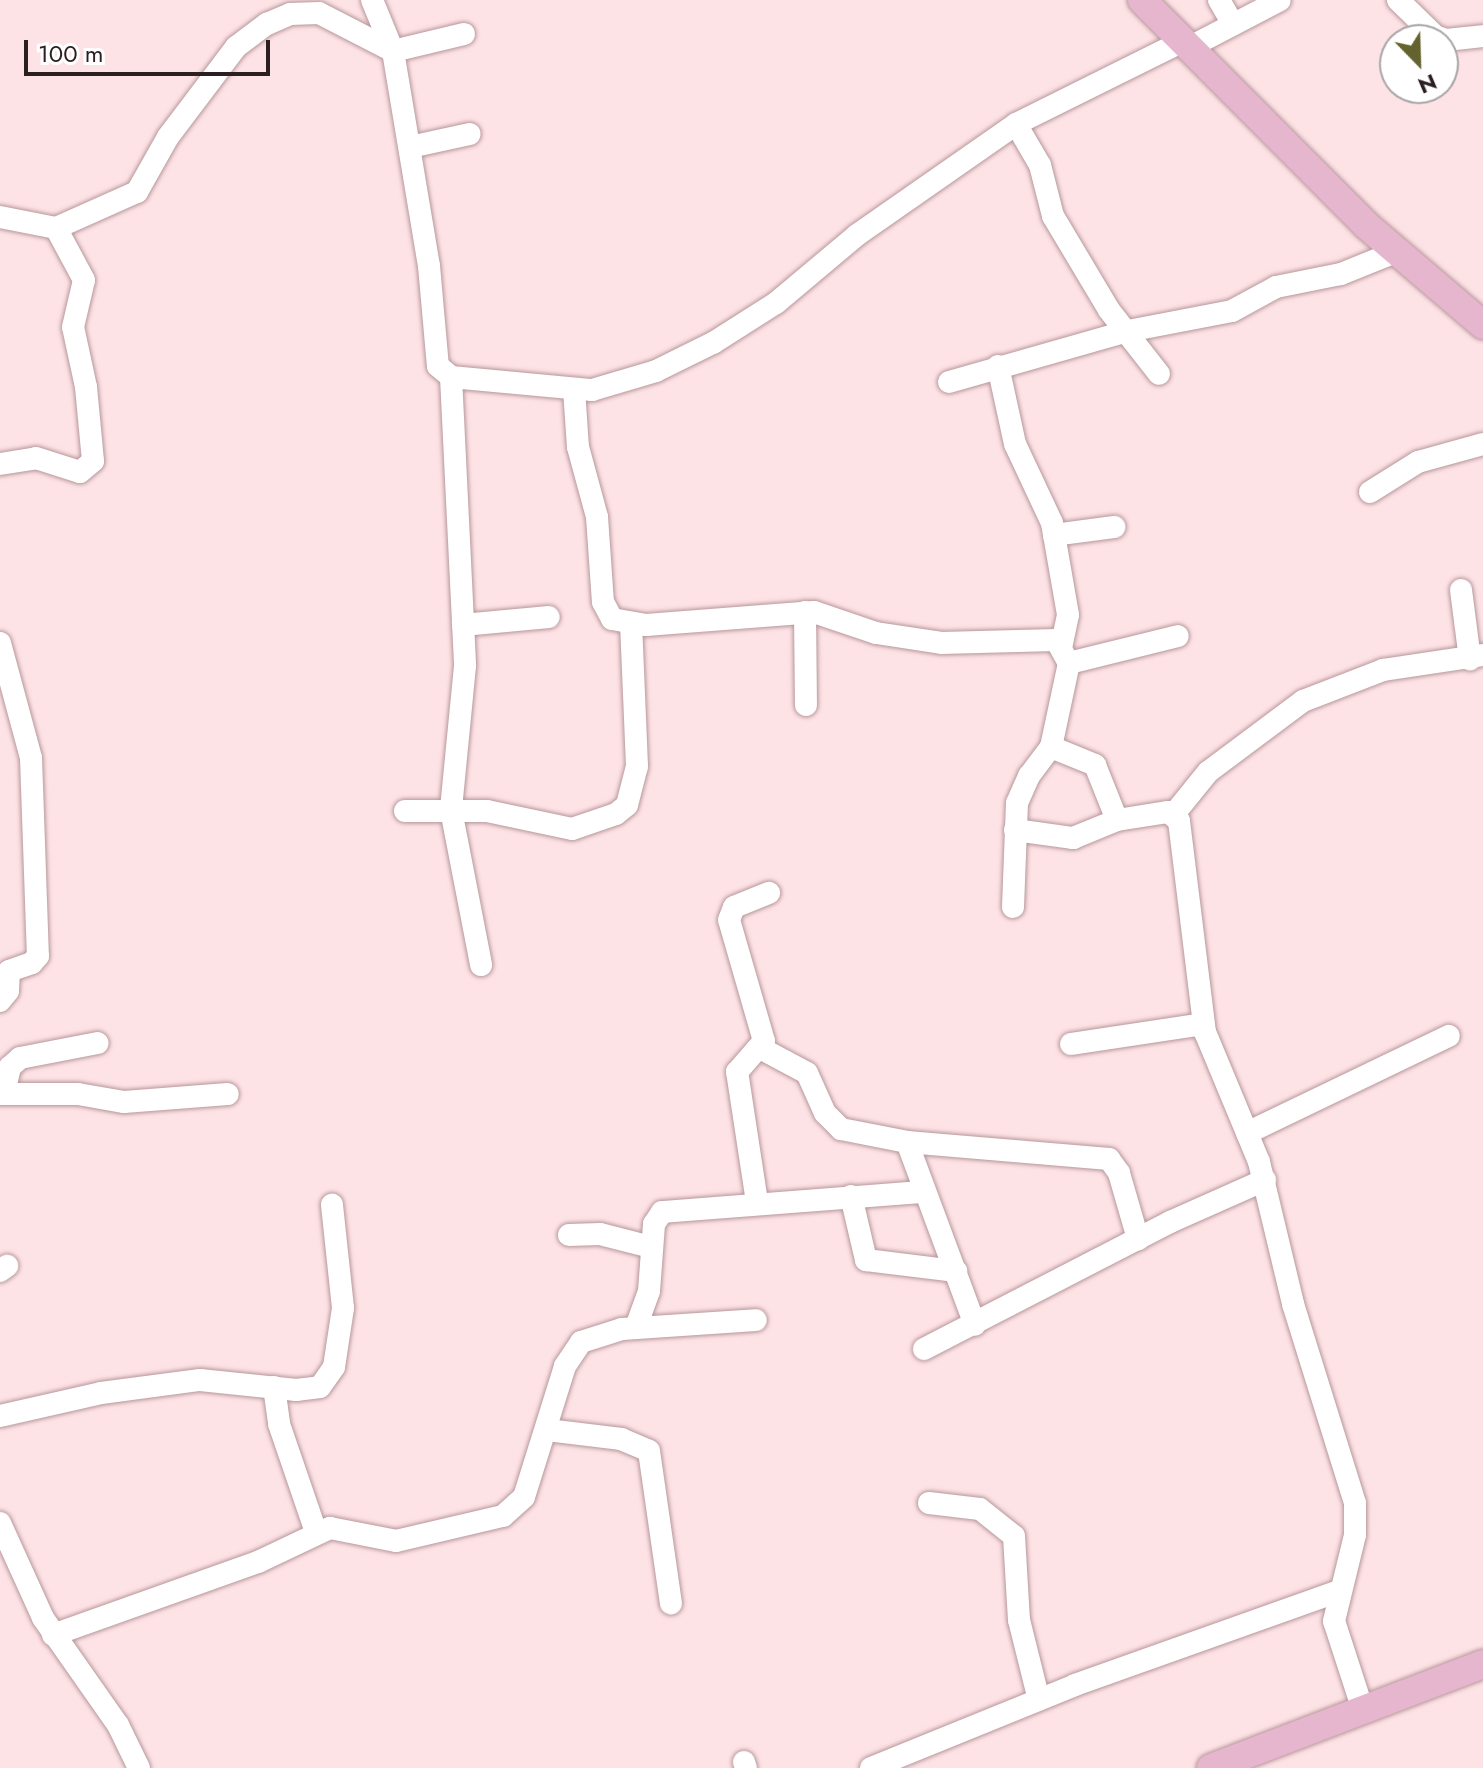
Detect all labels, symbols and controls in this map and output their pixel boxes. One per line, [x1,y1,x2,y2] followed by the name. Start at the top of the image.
[28,24,274,74] scale bar
[1379,24,1459,104] north arrow
[38,36,104,71] text: 100 m
[1413,66,1442,102] text: N

